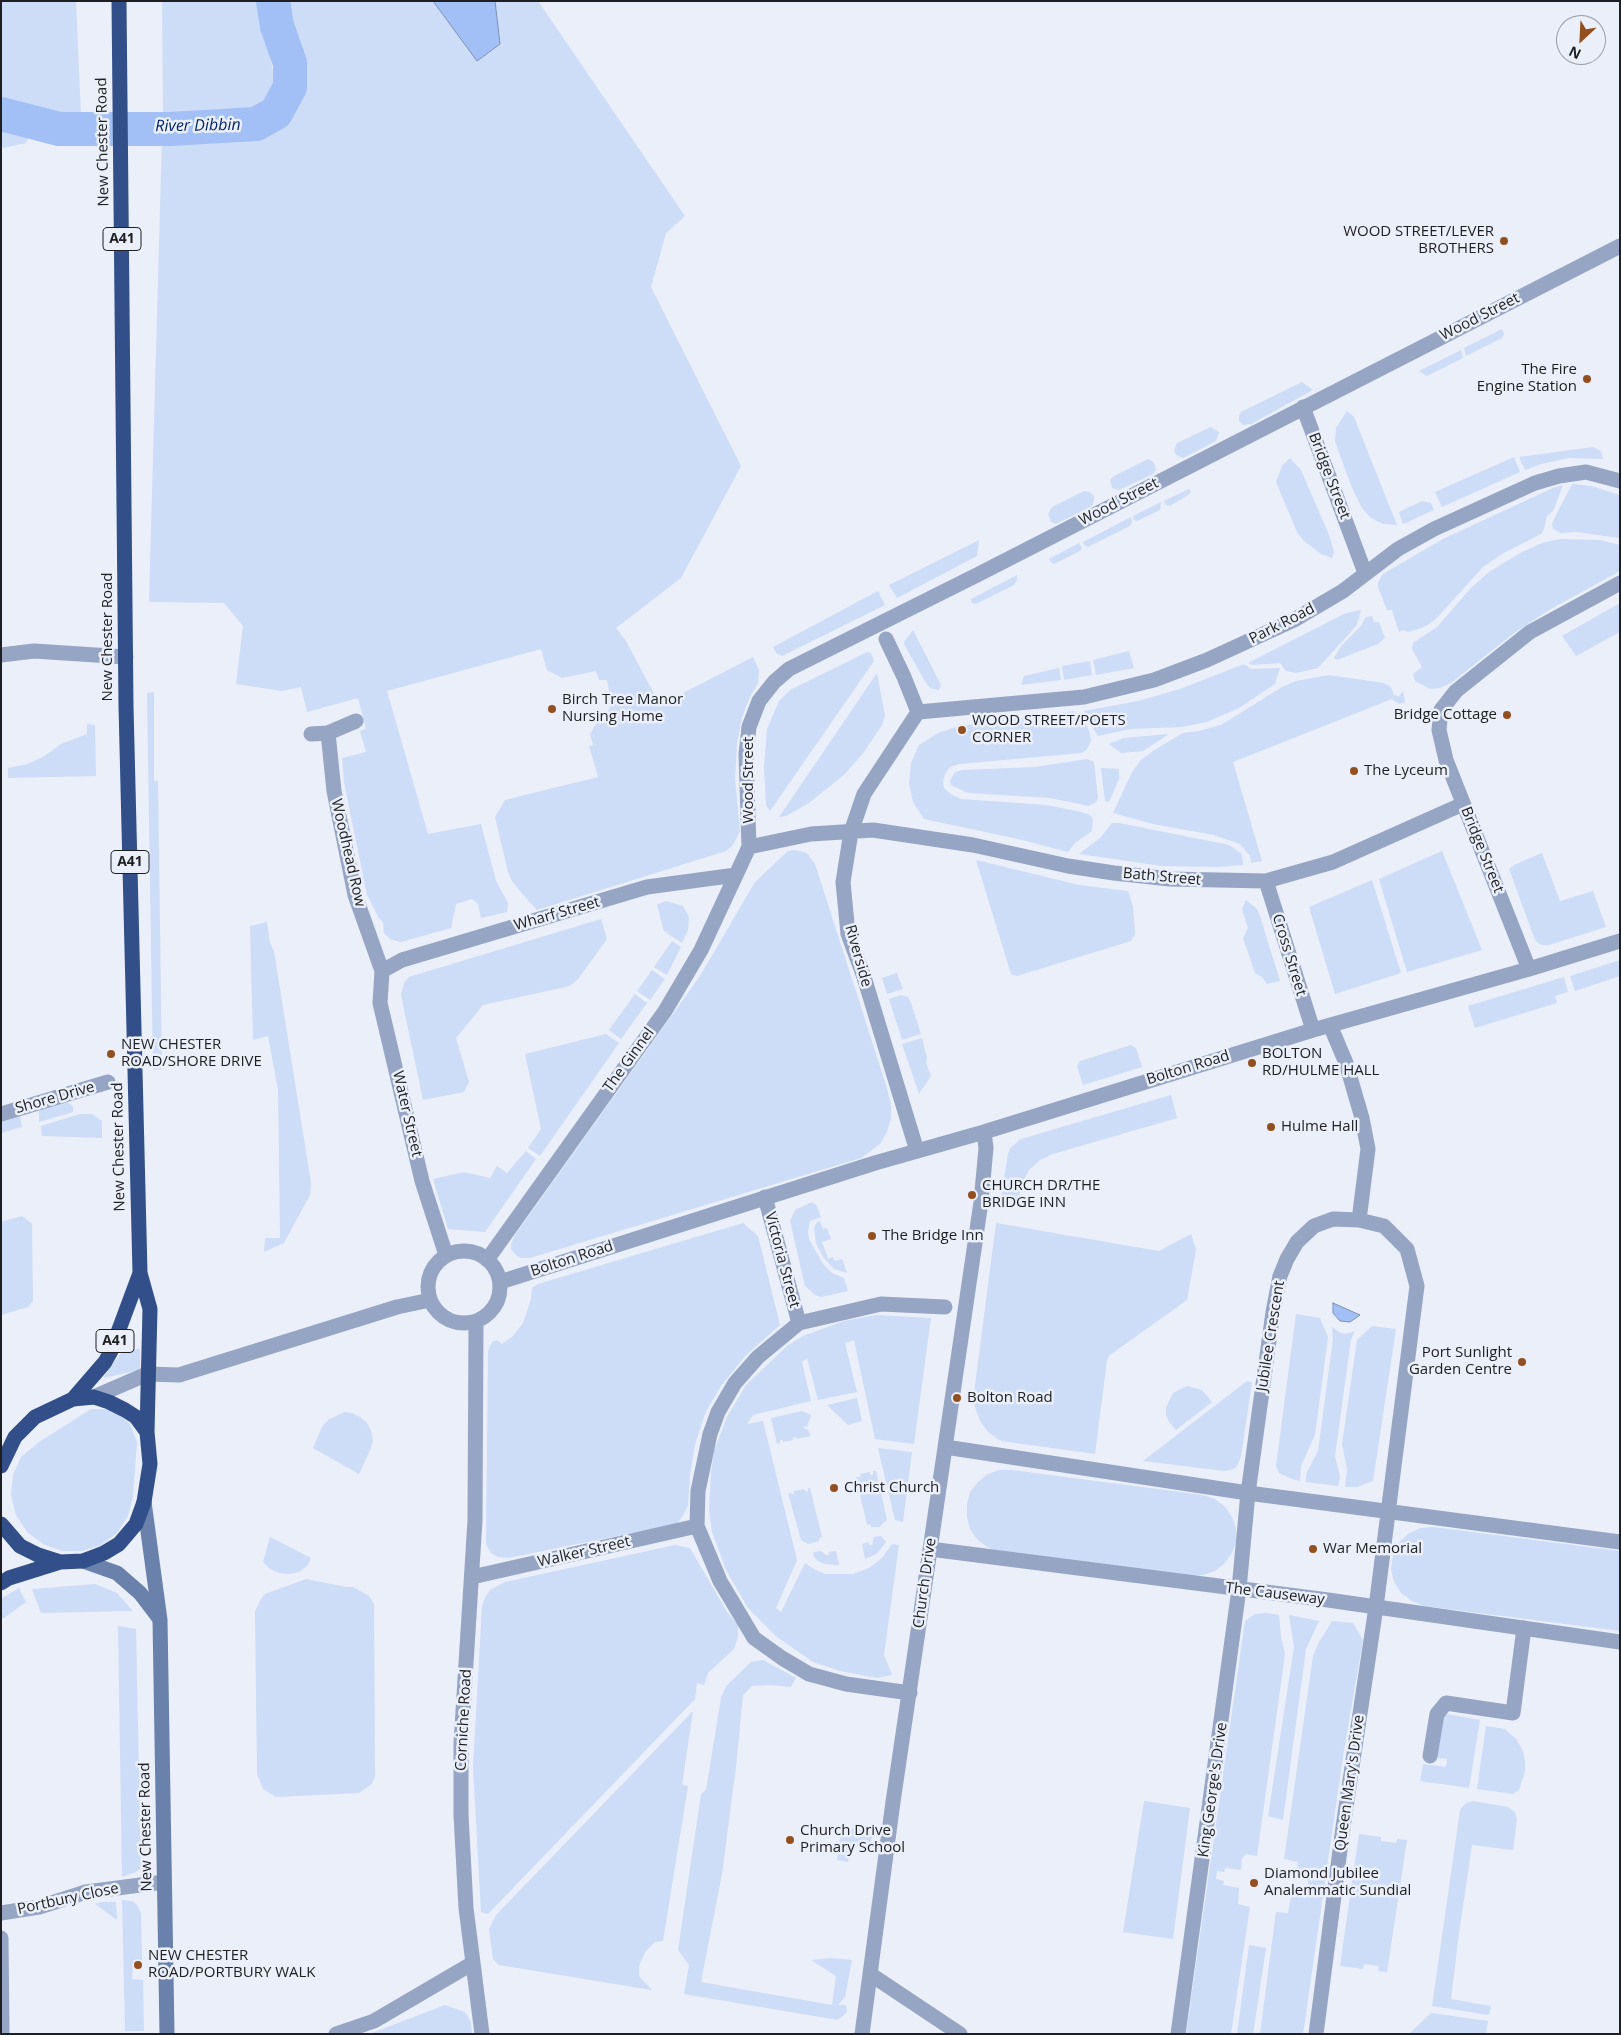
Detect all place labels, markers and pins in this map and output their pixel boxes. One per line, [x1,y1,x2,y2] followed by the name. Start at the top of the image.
[1343,223,1494,258] place label: WOOD STREET/LEVER BROTHERS
[1498,235,1510,247] marker: WOOD STREET/LEVER BROTHERS
[1477,361,1577,396] place label: The Fire Engine Station
[1581,373,1593,385] marker: The Fire Engine Station
[562,691,683,726] place label: Birch Tree Manor Nursing Home
[546,703,558,715] marker: Birch Tree Manor Nursing Home
[1394,706,1497,724] place label: Bridge Cottage
[1501,709,1513,721] marker: Bridge Cottage
[972,712,1126,747] place label: WOOD STREET/POETS CORNER
[956,724,968,736] marker: WOOD STREET/POETS CORNER
[1364,762,1448,780] place label: The Lyceum
[1348,765,1360,777] marker: The Lyceum
[121,1036,262,1071] place label: NEW CHESTER ROAD/SHORE DRIVE
[1262,1045,1379,1080] place label: BOLTON RD/HULME HALL
[105,1048,117,1060] marker: NEW CHESTER ROAD/SHORE DRIVE
[1246,1057,1258,1069] marker: BOLTON RD/HULME HALL
[1281,1118,1358,1136] place label: Hulme Hall
[1265,1121,1277,1133] marker: Hulme Hall
[982,1177,1100,1212] place label: CHURCH DR/THE BRIDGE INN
[966,1189,978,1201] marker: CHURCH DR/THE BRIDGE INN
[882,1227,984,1245] place label: The Bridge Inn
[866,1230,878,1242] marker: The Bridge Inn
[1409,1344,1512,1379] place label: Port Sunlight Garden Centre
[1516,1356,1528,1368] marker: Port Sunlight Garden Centre
[967,1389,1053,1407] place label: Bolton Road
[951,1392,963,1404] marker: Bolton Road
[844,1479,939,1497] place label: Christ Church
[828,1482,840,1494] marker: Christ Church
[1323,1540,1422,1558] place label: War Memorial
[1307,1543,1319,1555] marker: War Memorial
[800,1822,905,1857] place label: Church Drive Primary School
[784,1834,796,1846] marker: Church Drive Primary School
[1264,1865,1411,1900] place label: Diamond Jubilee Analemmatic Sundial
[1248,1877,1260,1889] marker: Diamond Jubilee Analemmatic Sundial
[148,1947,316,1982] place label: NEW CHESTER ROAD/PORTBURY WALK
[132,1959,144,1971] marker: NEW CHESTER ROAD/PORTBURY WALK

